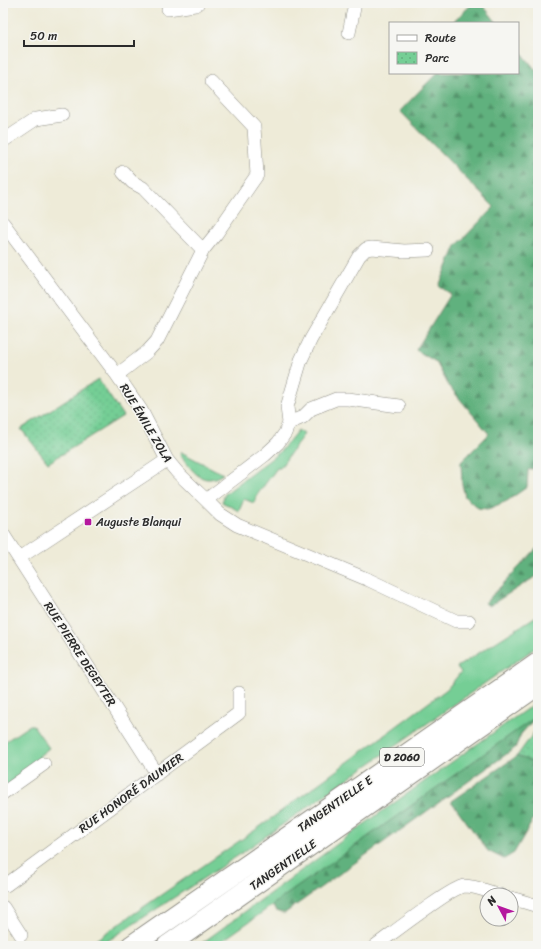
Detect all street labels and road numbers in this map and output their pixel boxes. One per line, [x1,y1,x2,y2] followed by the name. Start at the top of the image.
[114,379,178,467] street label: RUE ÉMILE ZOLA
[38,597,122,711] street label: RUE PIERRE DEGEYTER
[74,747,189,839] street label: RUE HONORÉ DAUMIER
[380,748,424,766] road number: D 2060
[293,769,379,838] street label: TANGENTIELLE E
[245,833,323,897] street label: TANGENTIELLE

